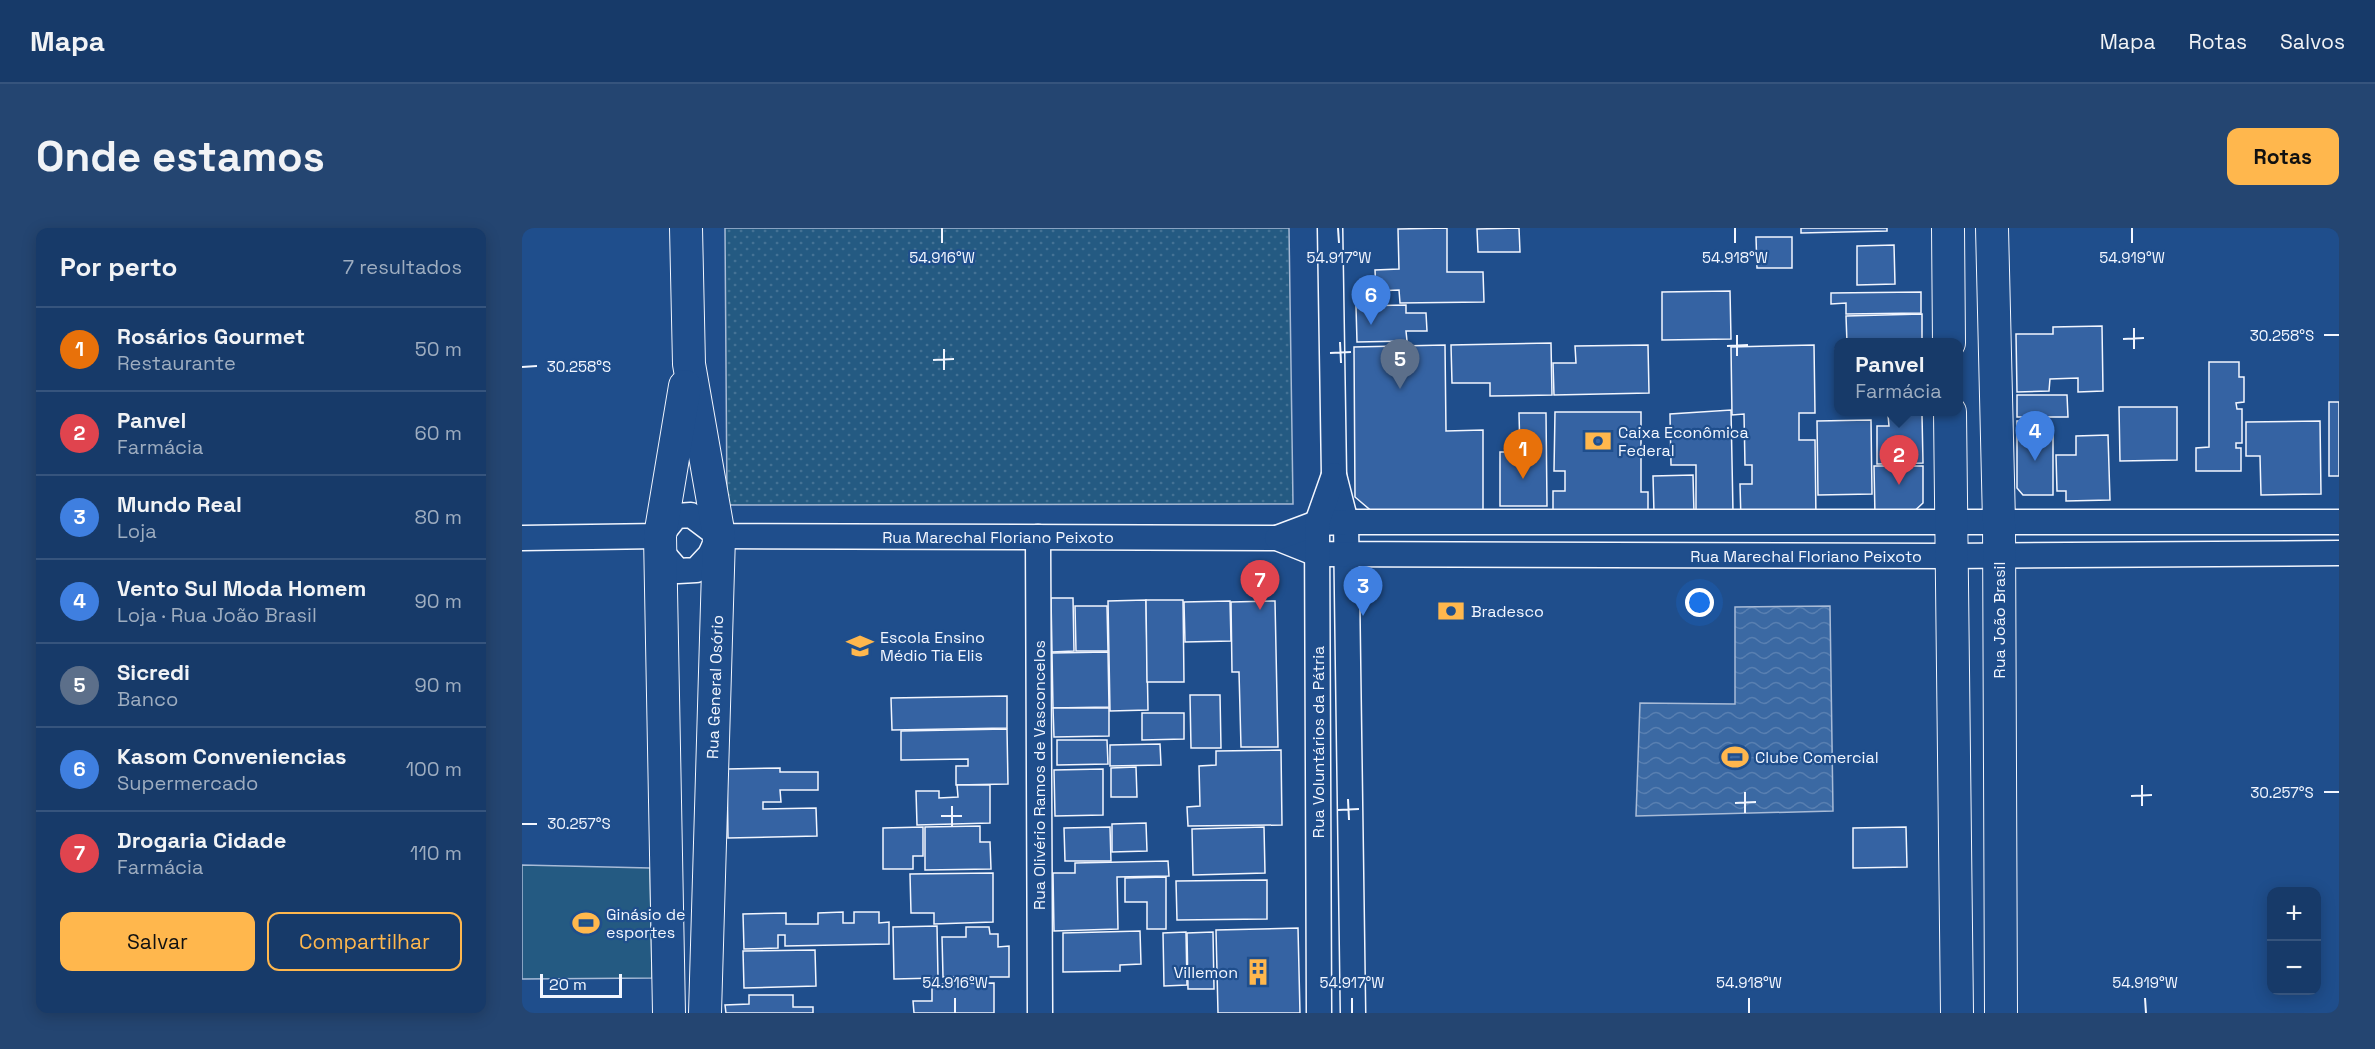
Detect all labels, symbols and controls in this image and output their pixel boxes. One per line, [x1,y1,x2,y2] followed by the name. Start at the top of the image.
[30,23,105,59] text: Mapa
[2100,28,2155,55] text: Mapa
[2188,28,2247,55] text: Rotas
[2280,28,2345,55] text: Salvos
[2227,128,2339,185] button: Rotas
[36,130,325,183] text: Onde estamos
[909,248,975,267] text: 54.916°W
[1307,248,1371,267] text: 54.917°W
[1702,248,1768,267] text: 54.918°W
[2099,248,2165,267] text: 54.919°W
[60,250,177,284] text: Por perto
[343,254,462,280] text: 7 resultados
[1352,276,1390,325] pin: 6
[117,322,305,350] text: Rosários Gourmet
[2250,326,2314,345] text: 30.258°S
[75,336,84,362] text: 1
[415,336,462,362] text: 50 m
[1834,338,1963,416] popup
[1380,340,1420,389] pin: 5
[117,350,236,376] text: Restaurante
[1855,350,1925,378] text: Panvel
[547,357,611,376] text: 30.258°S
[1855,378,1942,404] text: Farmácia
[117,406,186,434] text: Panvel
[2016,412,2054,461] pin: 4
[74,420,85,446] text: 2
[415,420,462,446] text: 60 m
[1618,422,1749,461] place label: Caixa Econômica Federal
[1583,426,1613,456] bank icon: Caixa Econômica Federal
[1504,430,1542,479] pin: 1
[117,434,203,460] text: Farmácia
[1880,436,1918,485] pin: 2
[117,490,242,518] text: Mundo Real
[73,504,86,530] text: 3
[414,504,462,530] text: 80 m
[117,518,157,544] text: Loja
[882,527,1114,548] street label: Rua Marechal Floriano Peixoto
[1690,546,1922,567] street label: Rua Marechal Floriano Peixoto
[1240,560,1280,610] pin: 7
[1989,562,2010,678] street label: Rua João Brasil
[1344,566,1382,616] pin: 3
[117,574,366,602] text: Vento Sul Moda Homem
[73,588,86,614] text: 4
[415,588,462,614] text: 90 m
[1685,588,1714,617] your location
[1436,596,1466,626] bank icon: Bradesco
[1471,601,1544,622] place label: Bradesco
[117,602,317,628] text: Loja · Rua João Brasil
[702,614,728,760] street label: Rua General Osório
[880,627,985,666] place label: Escola Ensino Médio Tia Elis
[845,631,875,661] school or university icon: Escola Ensino Médio Tia Elis
[1029,640,1050,910] street label: Rua Olivério Ramos de Vasconcelos
[1308,646,1329,838] street label: Rua Voluntários da Pátria
[117,658,190,686] text: Sicredi
[74,672,86,698] text: 5
[415,672,462,698] text: 90 m
[117,686,178,712] text: Banco
[117,742,347,770] text: Kasom Conveniencias
[1720,742,1750,772] sports icon: Clube Comercial
[1755,747,1879,768] place label: Clube Comercial
[73,756,86,782] text: 6
[406,756,462,782] text: 100 m
[117,770,258,796] text: Supermercado
[2250,783,2314,802] text: 30.257°S
[547,814,611,833] text: 30.257°S
[117,826,286,854] text: Drogaria Cidade
[74,840,85,866] text: 7
[410,840,462,866] text: 110 m
[117,854,203,880] text: Farmácia
[2267,887,2321,995] map controls
[2267,887,2321,941] button: +
[606,904,686,943] place label: Ginásio de esportes
[571,908,601,938] sports icon: Ginásio de esportes
[60,912,255,971] button: Salvar
[267,912,462,971] button: Compartilhar
[2267,941,2321,995] button: −
[1243,957,1273,987] building icon: Villemon
[1173,962,1238,983] place label: Villemon
[540,971,622,998] scale bar
[922,973,988,992] text: 54.916°W
[1320,973,1384,992] text: 54.917°W
[1716,973,1782,992] text: 54.918°W
[2112,973,2178,992] text: 54.919°W
[549,974,587,995] text: 20 m

